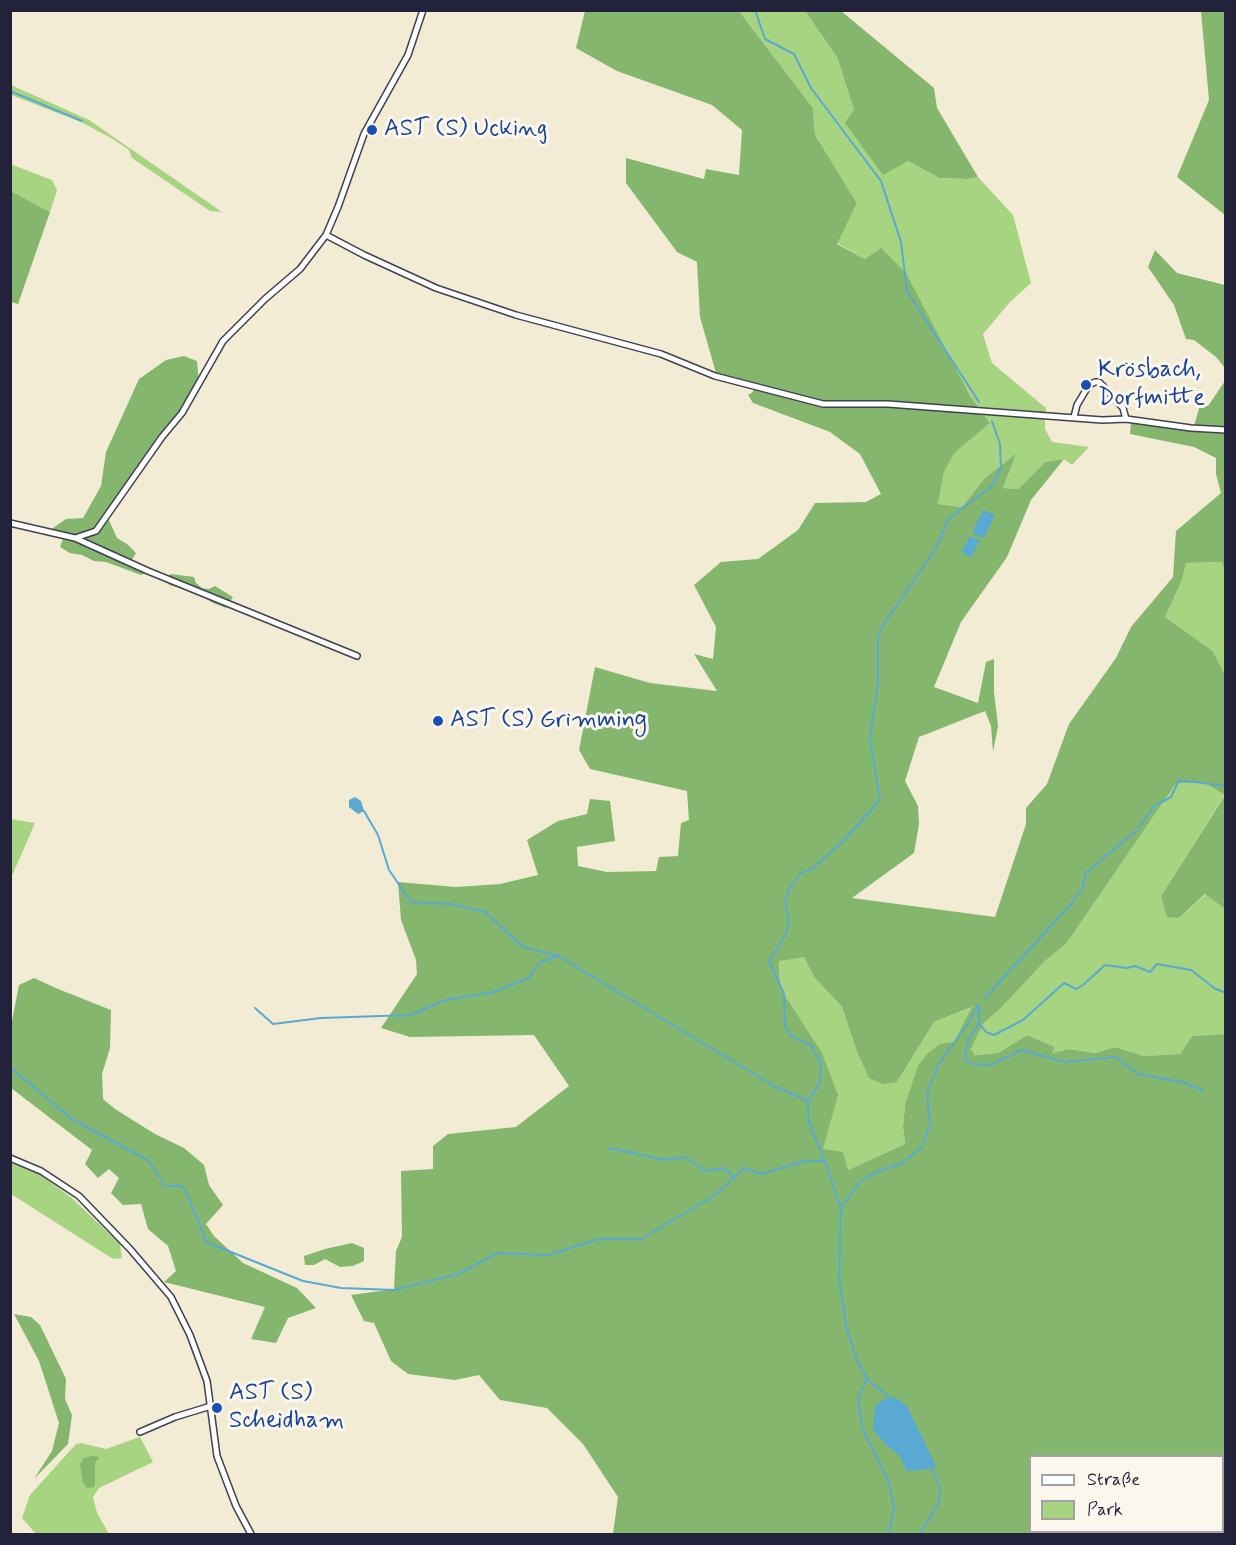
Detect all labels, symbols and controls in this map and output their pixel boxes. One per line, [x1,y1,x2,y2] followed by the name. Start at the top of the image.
[384,116,547,144] place label: AST (S) Ucking
[365,123,379,137] marker: AST (S) Ucking
[1098,357,1205,413] place label: Krösbach, Dorfmitte
[1079,378,1093,392] marker: Krösbach, Dorfmitte
[450,707,647,735] place label: AST (S) Grimming
[431,714,445,728] marker: AST (S) Grimming
[229,1380,344,1436] place label: AST (S) Scheidham
[210,1401,224,1415] marker: AST (S) Scheidham
[1029,1455,1224,1533] legend
[1087,1468,1140,1492] text: Straße
[1087,1498,1123,1522] text: Park

